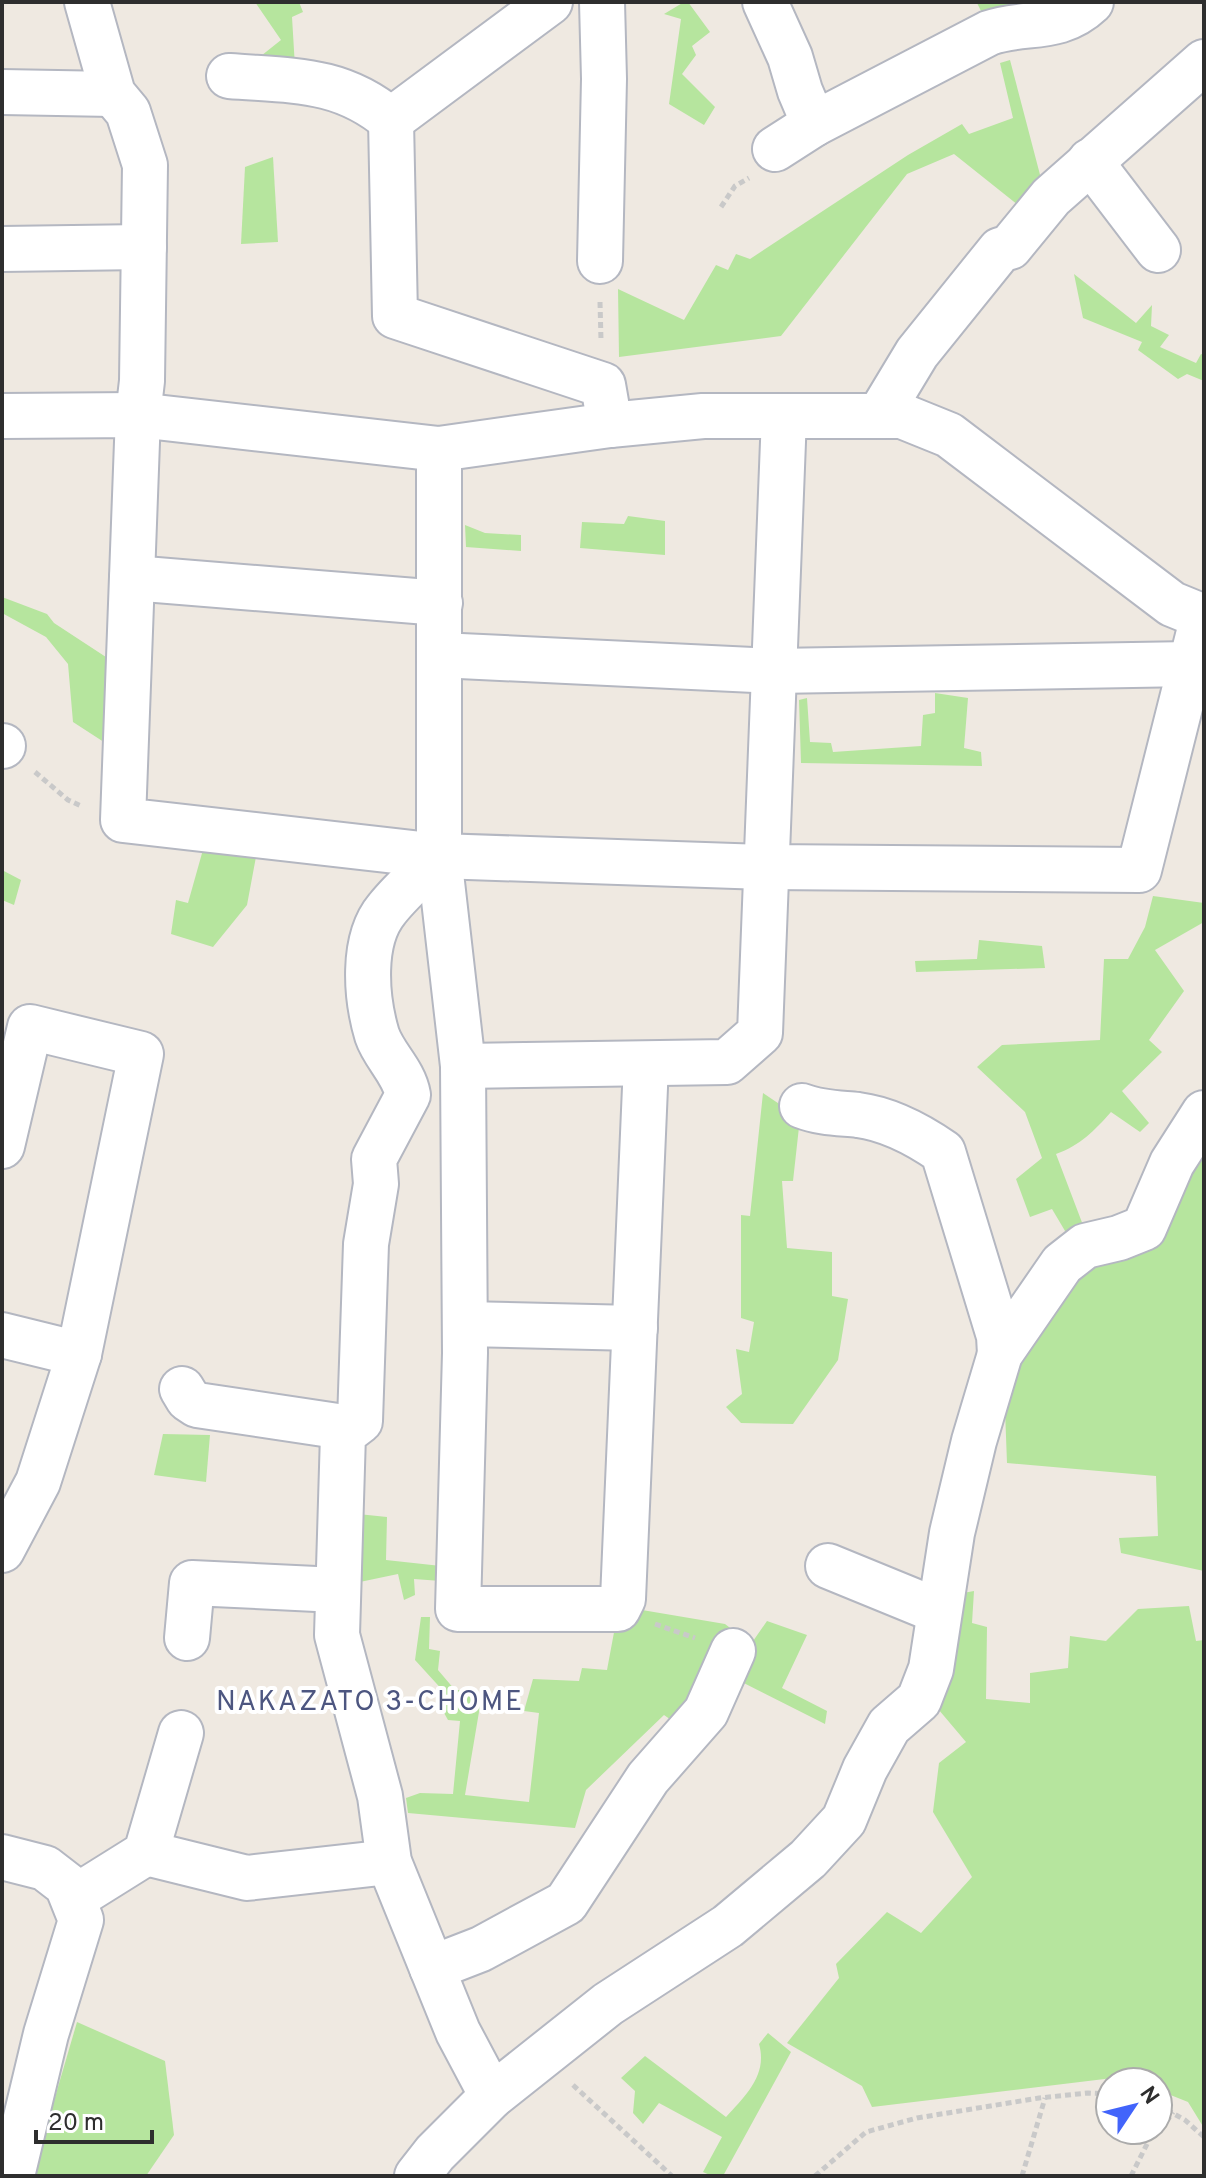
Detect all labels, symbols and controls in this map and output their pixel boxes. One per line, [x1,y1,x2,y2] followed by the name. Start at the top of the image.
[216,1685,524,1721] district label: NAKAZATO 3-CHOME
[1094,2066,1174,2146] north arrow
[1133,2082,1164,2110] text: N
[36,2094,152,2144] scale bar
[48,2109,104,2139] text: 20 m

